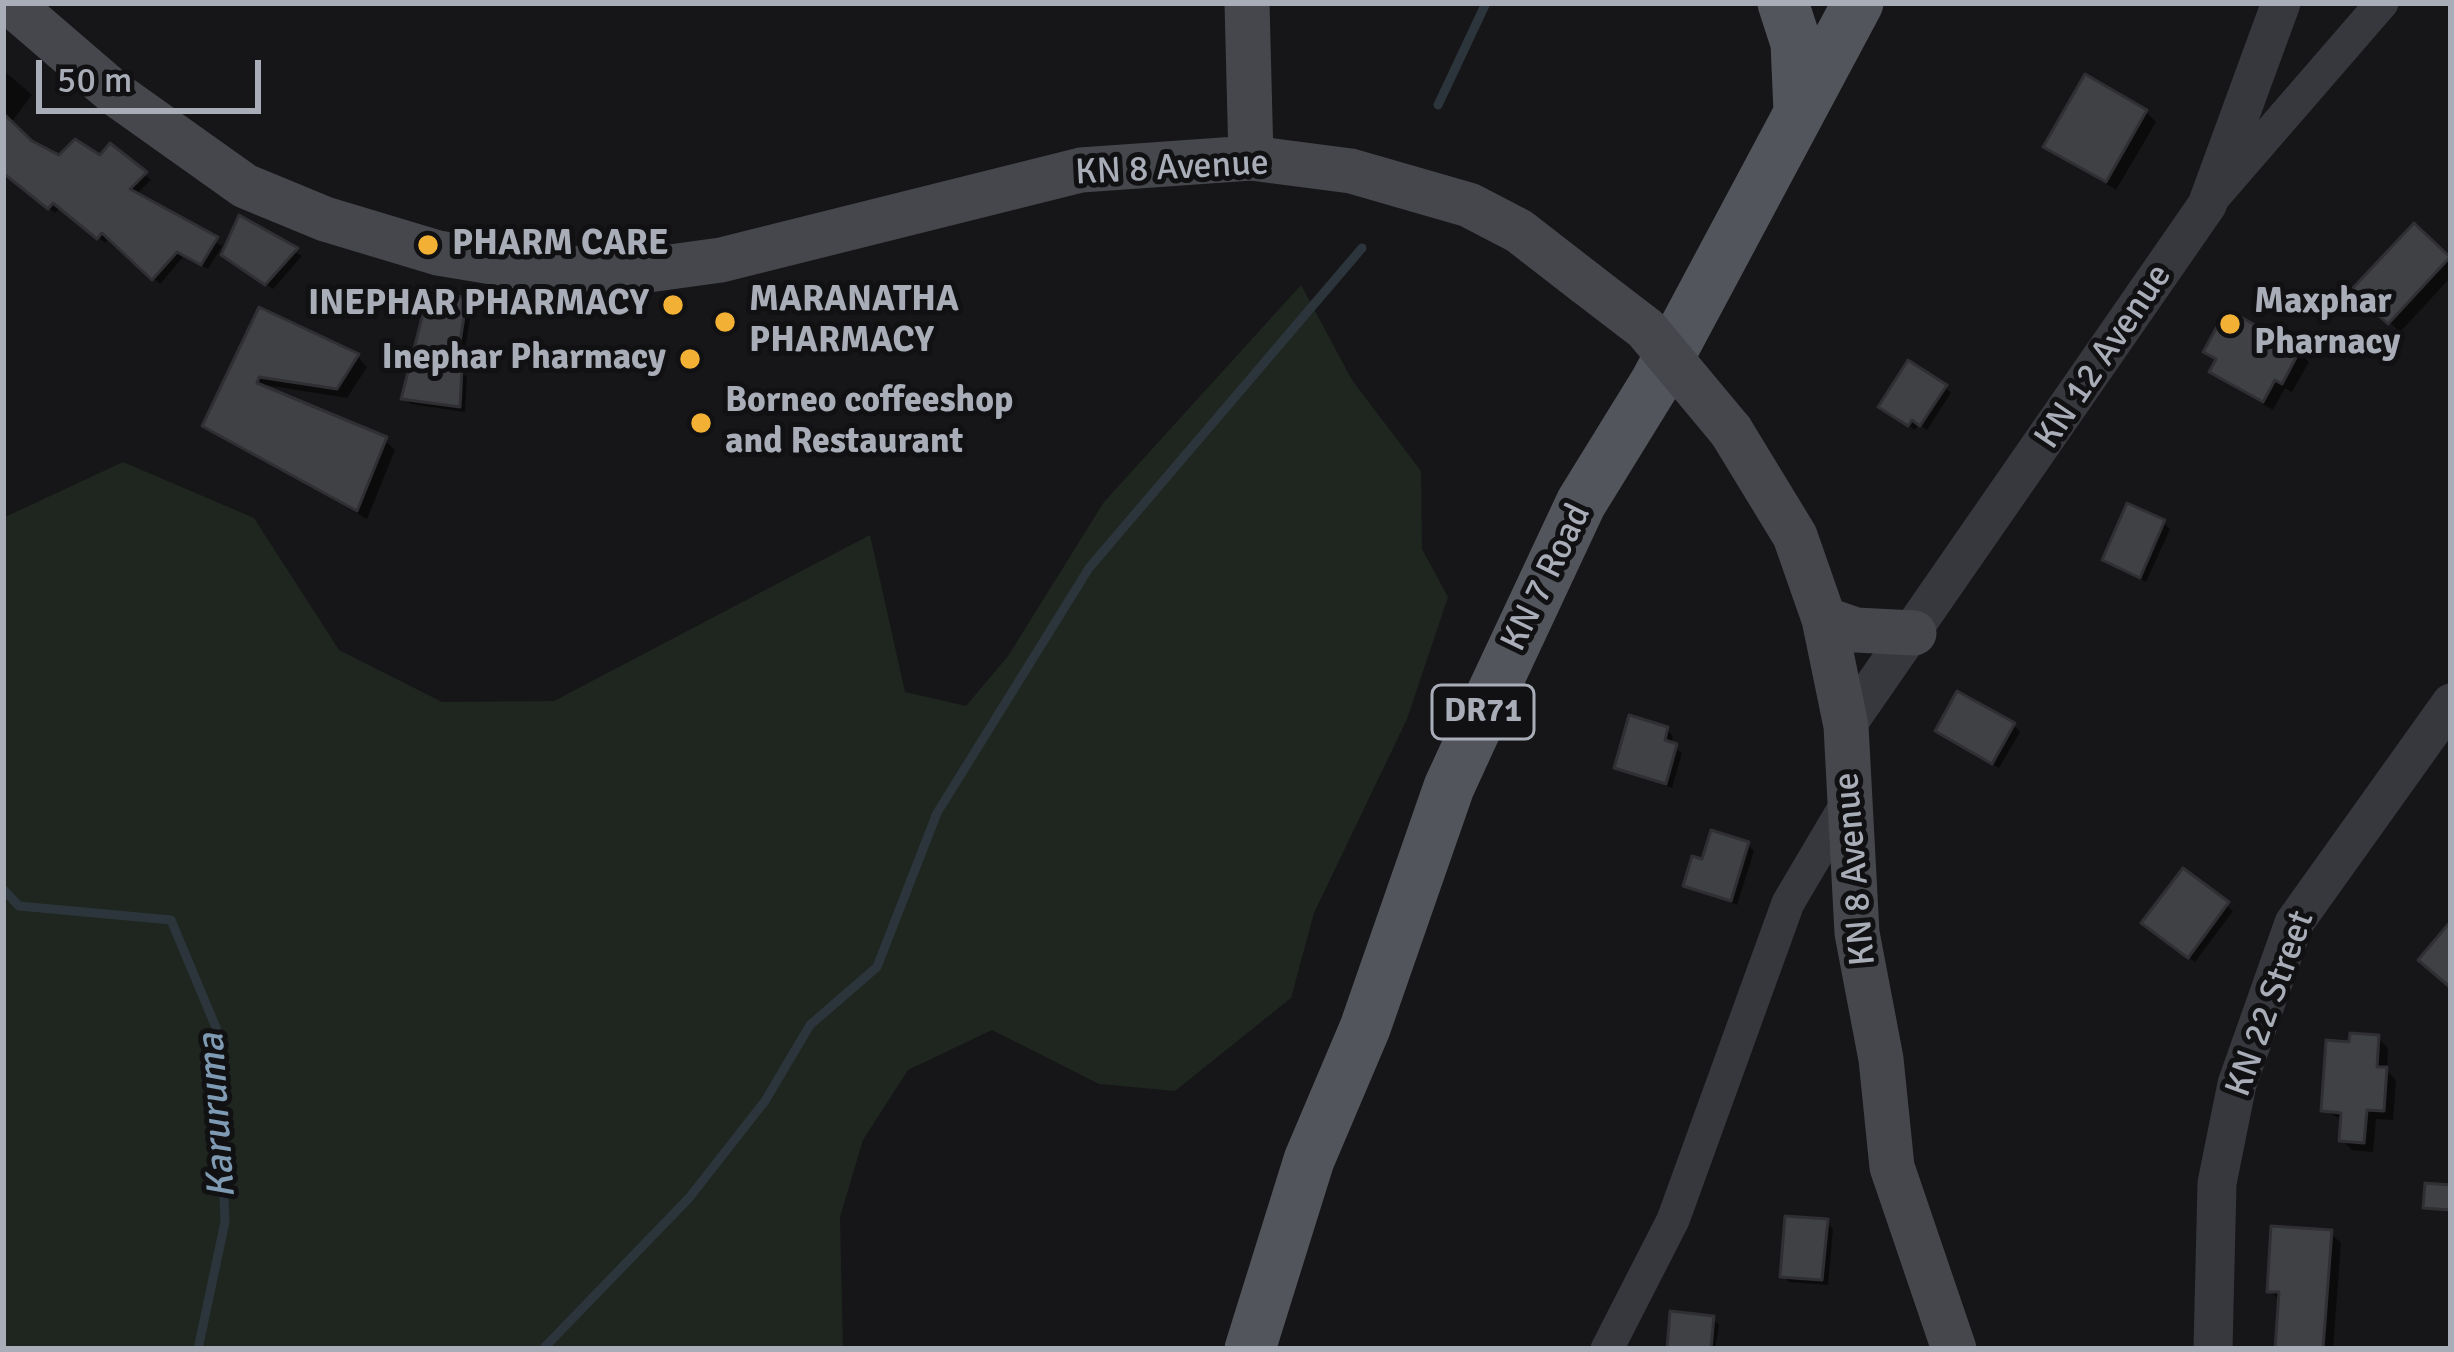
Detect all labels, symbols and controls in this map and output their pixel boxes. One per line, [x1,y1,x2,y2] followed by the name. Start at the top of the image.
[42,36,267,110] scale bar
[57,58,133,103] text: 50 m
[1074,142,1270,196] street label: KN 8 Avenue
[452,223,669,267] place label: PHARM CARE
[415,232,441,258] marker: PHARM CARE
[2026,257,2182,457] street label: KN 12 Avenue
[749,279,959,364] place label: MARANATHA PHARMACY
[2254,281,2400,366] place label: Maxphar Pharnacy
[308,283,649,327] place label: INEPHAR PHARMACY
[660,292,686,318] marker: INEPHAR PHARMACY
[712,309,738,335] marker: MARANATHA PHARMACY
[2217,311,2243,337] marker: Maxphar Pharnacy
[382,337,666,381] place label: Inephar Pharmacy
[677,346,703,372] marker: Inephar Pharmacy
[725,380,1013,465] place label: Borneo coffeeshop and Restaurant
[688,410,714,436] marker: Borneo coffeeshop and Restaurant
[1493,497,1601,659] street label: KN 7 Road
[1432,685,1534,739] road number: DR71
[1826,771,1886,967] street label: KN 8 Avenue
[2217,905,2325,1103] street label: KN 22 Street
[189,1032,247,1200] water label: Karuruma

